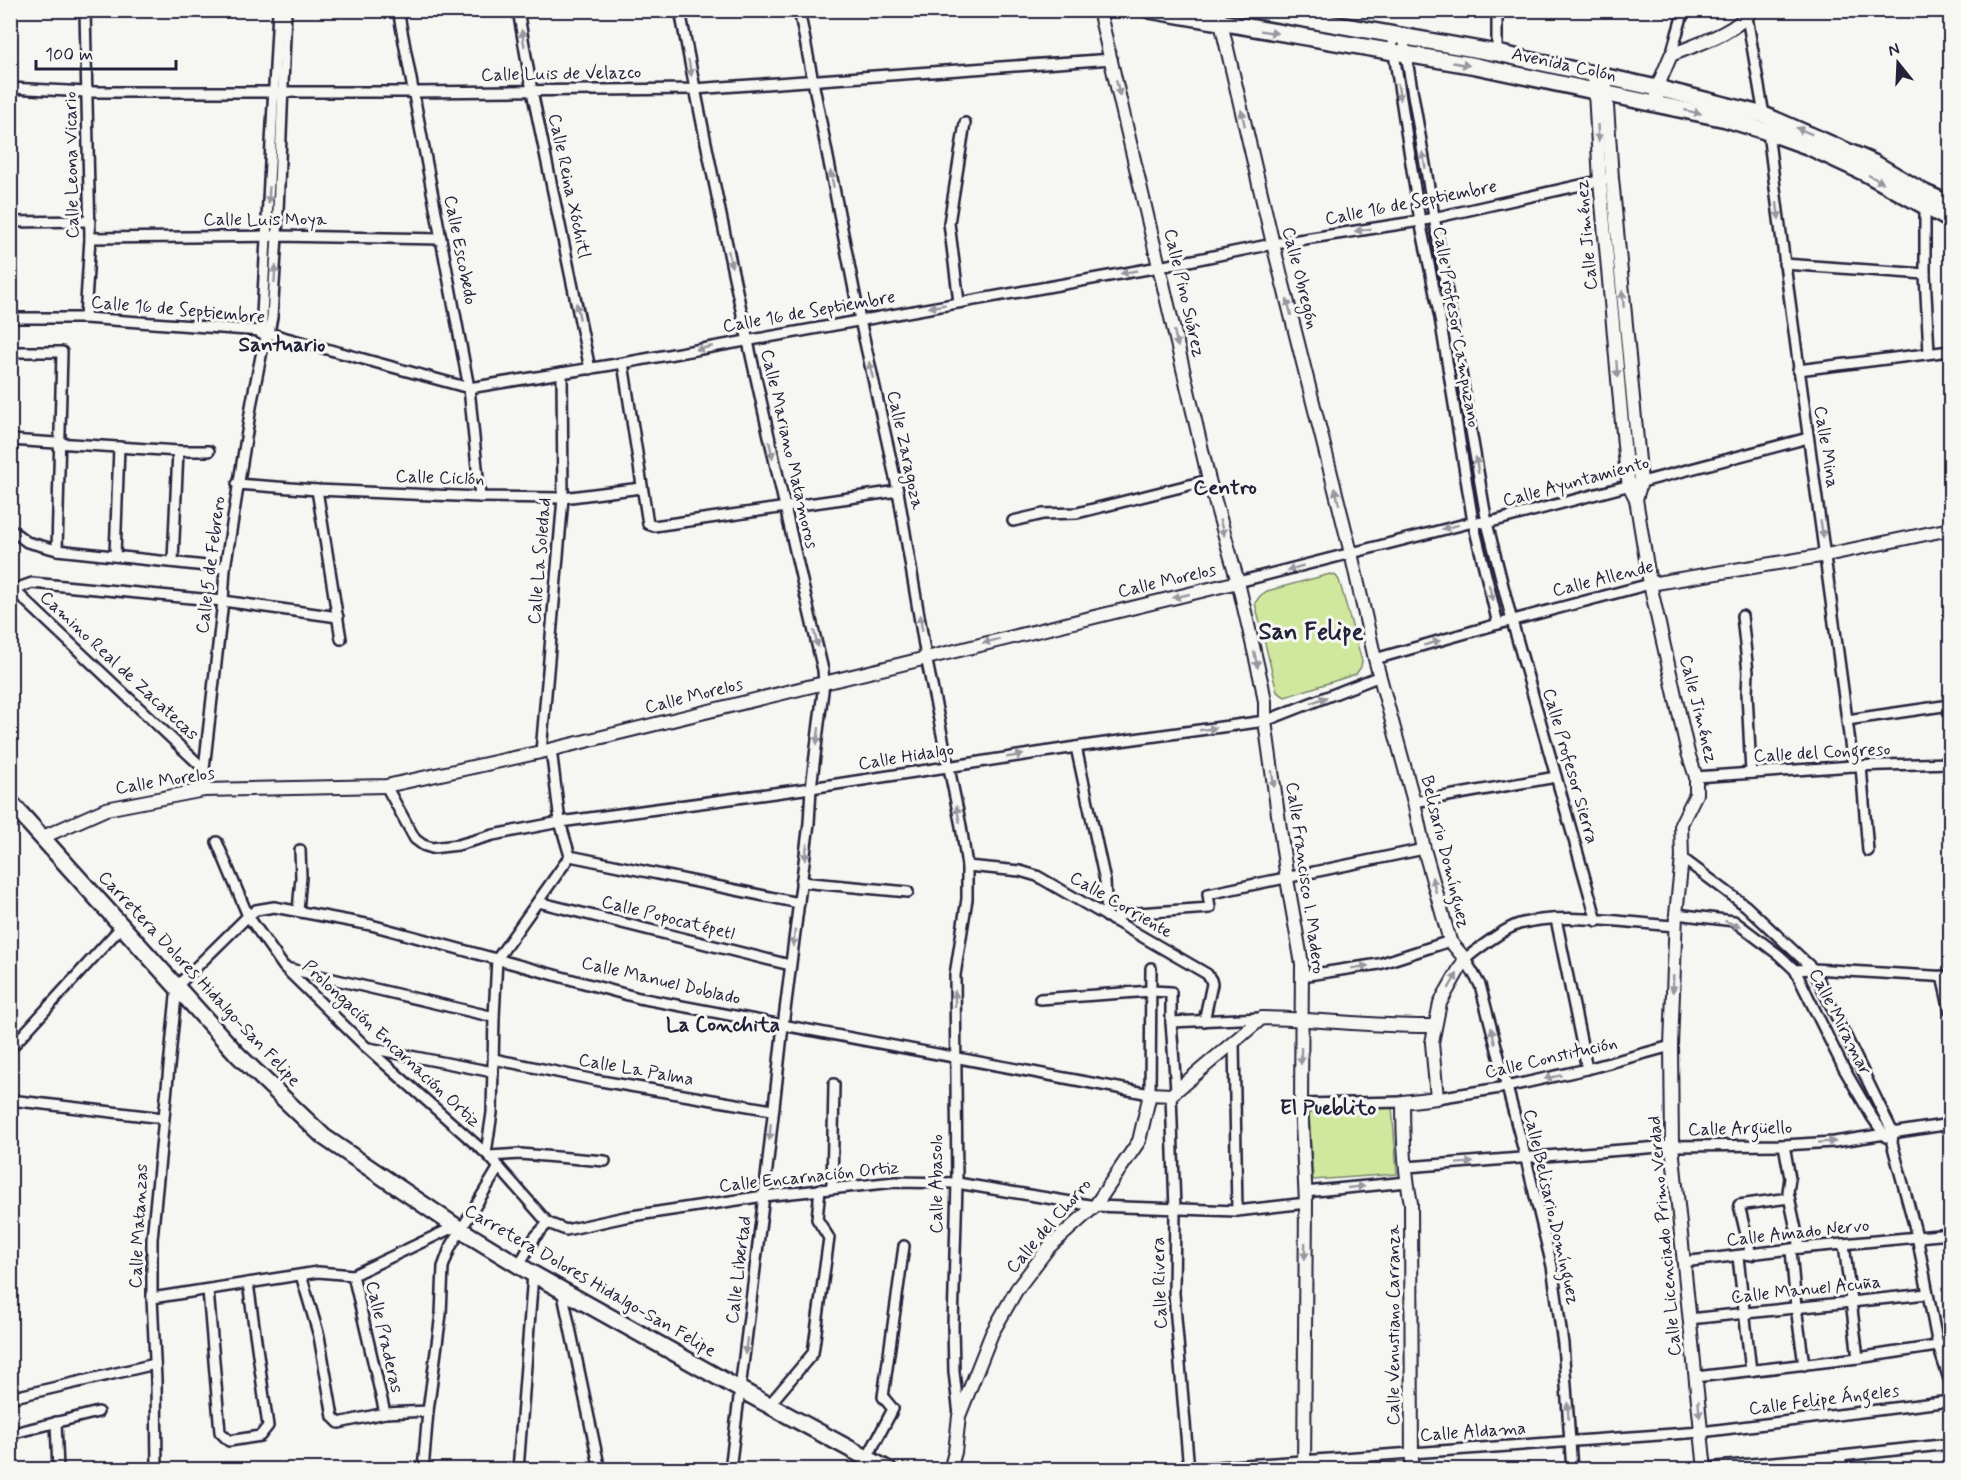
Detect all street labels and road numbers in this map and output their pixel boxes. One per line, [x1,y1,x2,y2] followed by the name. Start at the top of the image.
[1509,42,1619,88] street label: Avenida Colón
[481,61,641,87] street label: Calle Luis de Velazco
[59,91,85,239] street label: Calle Leona Vicario
[542,112,596,260] street label: Calle Reina Xóchitl
[1323,175,1499,231] street label: Calle 16 de Septiembre
[1570,178,1604,291] street label: Calle Jiménez
[438,193,482,307] street label: Calle Escobedo
[203,208,327,232] street label: Calle Luis Moya
[1275,224,1324,332] street label: Calle Obregón
[1426,225,1486,429] street label: Calle Profesor Campuzano
[1158,226,1211,360] street label: Calle Pino Suárez
[721,285,897,339] street label: Calle 16 de Septiembre
[90,290,266,330] street label: Calle 16 de Septiembre
[754,347,824,551] street label: Calle Mariano Matamoros
[880,388,929,512] street label: Calle Zaragoza
[1808,404,1844,490] street label: Calle Mina
[1500,451,1652,513] street label: Calle Ayuntamiento
[395,464,485,492] street label: Calle Ciclón
[191,495,231,635] street label: Calle 5 de Febrero
[522,496,558,626] street label: Calle La Soledad
[1550,555,1656,603] street label: Calle Allende
[1115,558,1219,604] street label: Calle Morelos
[34,586,204,746] street label: Camino Real de Zacatecas
[1673,652,1723,766] street label: Calle Jiménez
[642,672,746,720] street label: Calle Morelos
[1536,685,1604,847] street label: Calle Profesor Sierra
[1753,737,1891,771] street label: Calle del Congreso
[856,738,956,776] street label: Calle Hidalgo
[114,761,216,801] street label: Calle Morelos
[1412,773,1476,931] street label: Belisario Domínguez
[1280,780,1330,976] street label: Calle Francisco I. Madero
[92,866,306,1092] street label: Carretera Dolores Hidalgo-San Felipe
[1065,866,1177,944] street label: Calle Corriente
[599,890,737,946] street label: Calle Popocatépetl
[579,951,743,1011] street label: Calle Manuel Doblado
[296,955,485,1134] street label: Prolongación Encarnación Ortiz
[1803,965,1877,1080] street label: Calle Miramar
[1482,1031,1620,1085] street label: Calle Constitución
[576,1048,696,1092] street label: Calle La Palma
[1515,1107,1585,1307] street label: Calle Belisario Domínguez
[1643,1115,1687,1357] street label: Calle Licenciado Primo Verdad
[1688,1116,1792,1144] street label: Calle Argüello
[925,1134,949,1234] street label: Calle Abasolo
[718,1156,900,1198] street label: Calle Encarnación Ortiz
[124,1163,154,1289] street label: Calle Matanzas
[1001,1173,1097,1279] street label: Calle del Chorro
[460,1199,720,1363] street label: Carretera Dolores Hidalgo-San Felipe
[1725,1214,1871,1252] street label: Calle Amado Nervo
[720,1215,758,1325] street label: Calle Libertad
[1382,1224,1406,1425] street label: Calle Venustiano Carranza
[1146,1236,1174,1330] street label: Calle Rivera
[1730,1270,1882,1310] street label: Calle Manuel Acuña
[359,1279,409,1395] street label: Calle Praderas
[1747,1379,1901,1423] street label: Calle Felipe Ángeles
[1419,1416,1527,1448] street label: Calle Aldama

